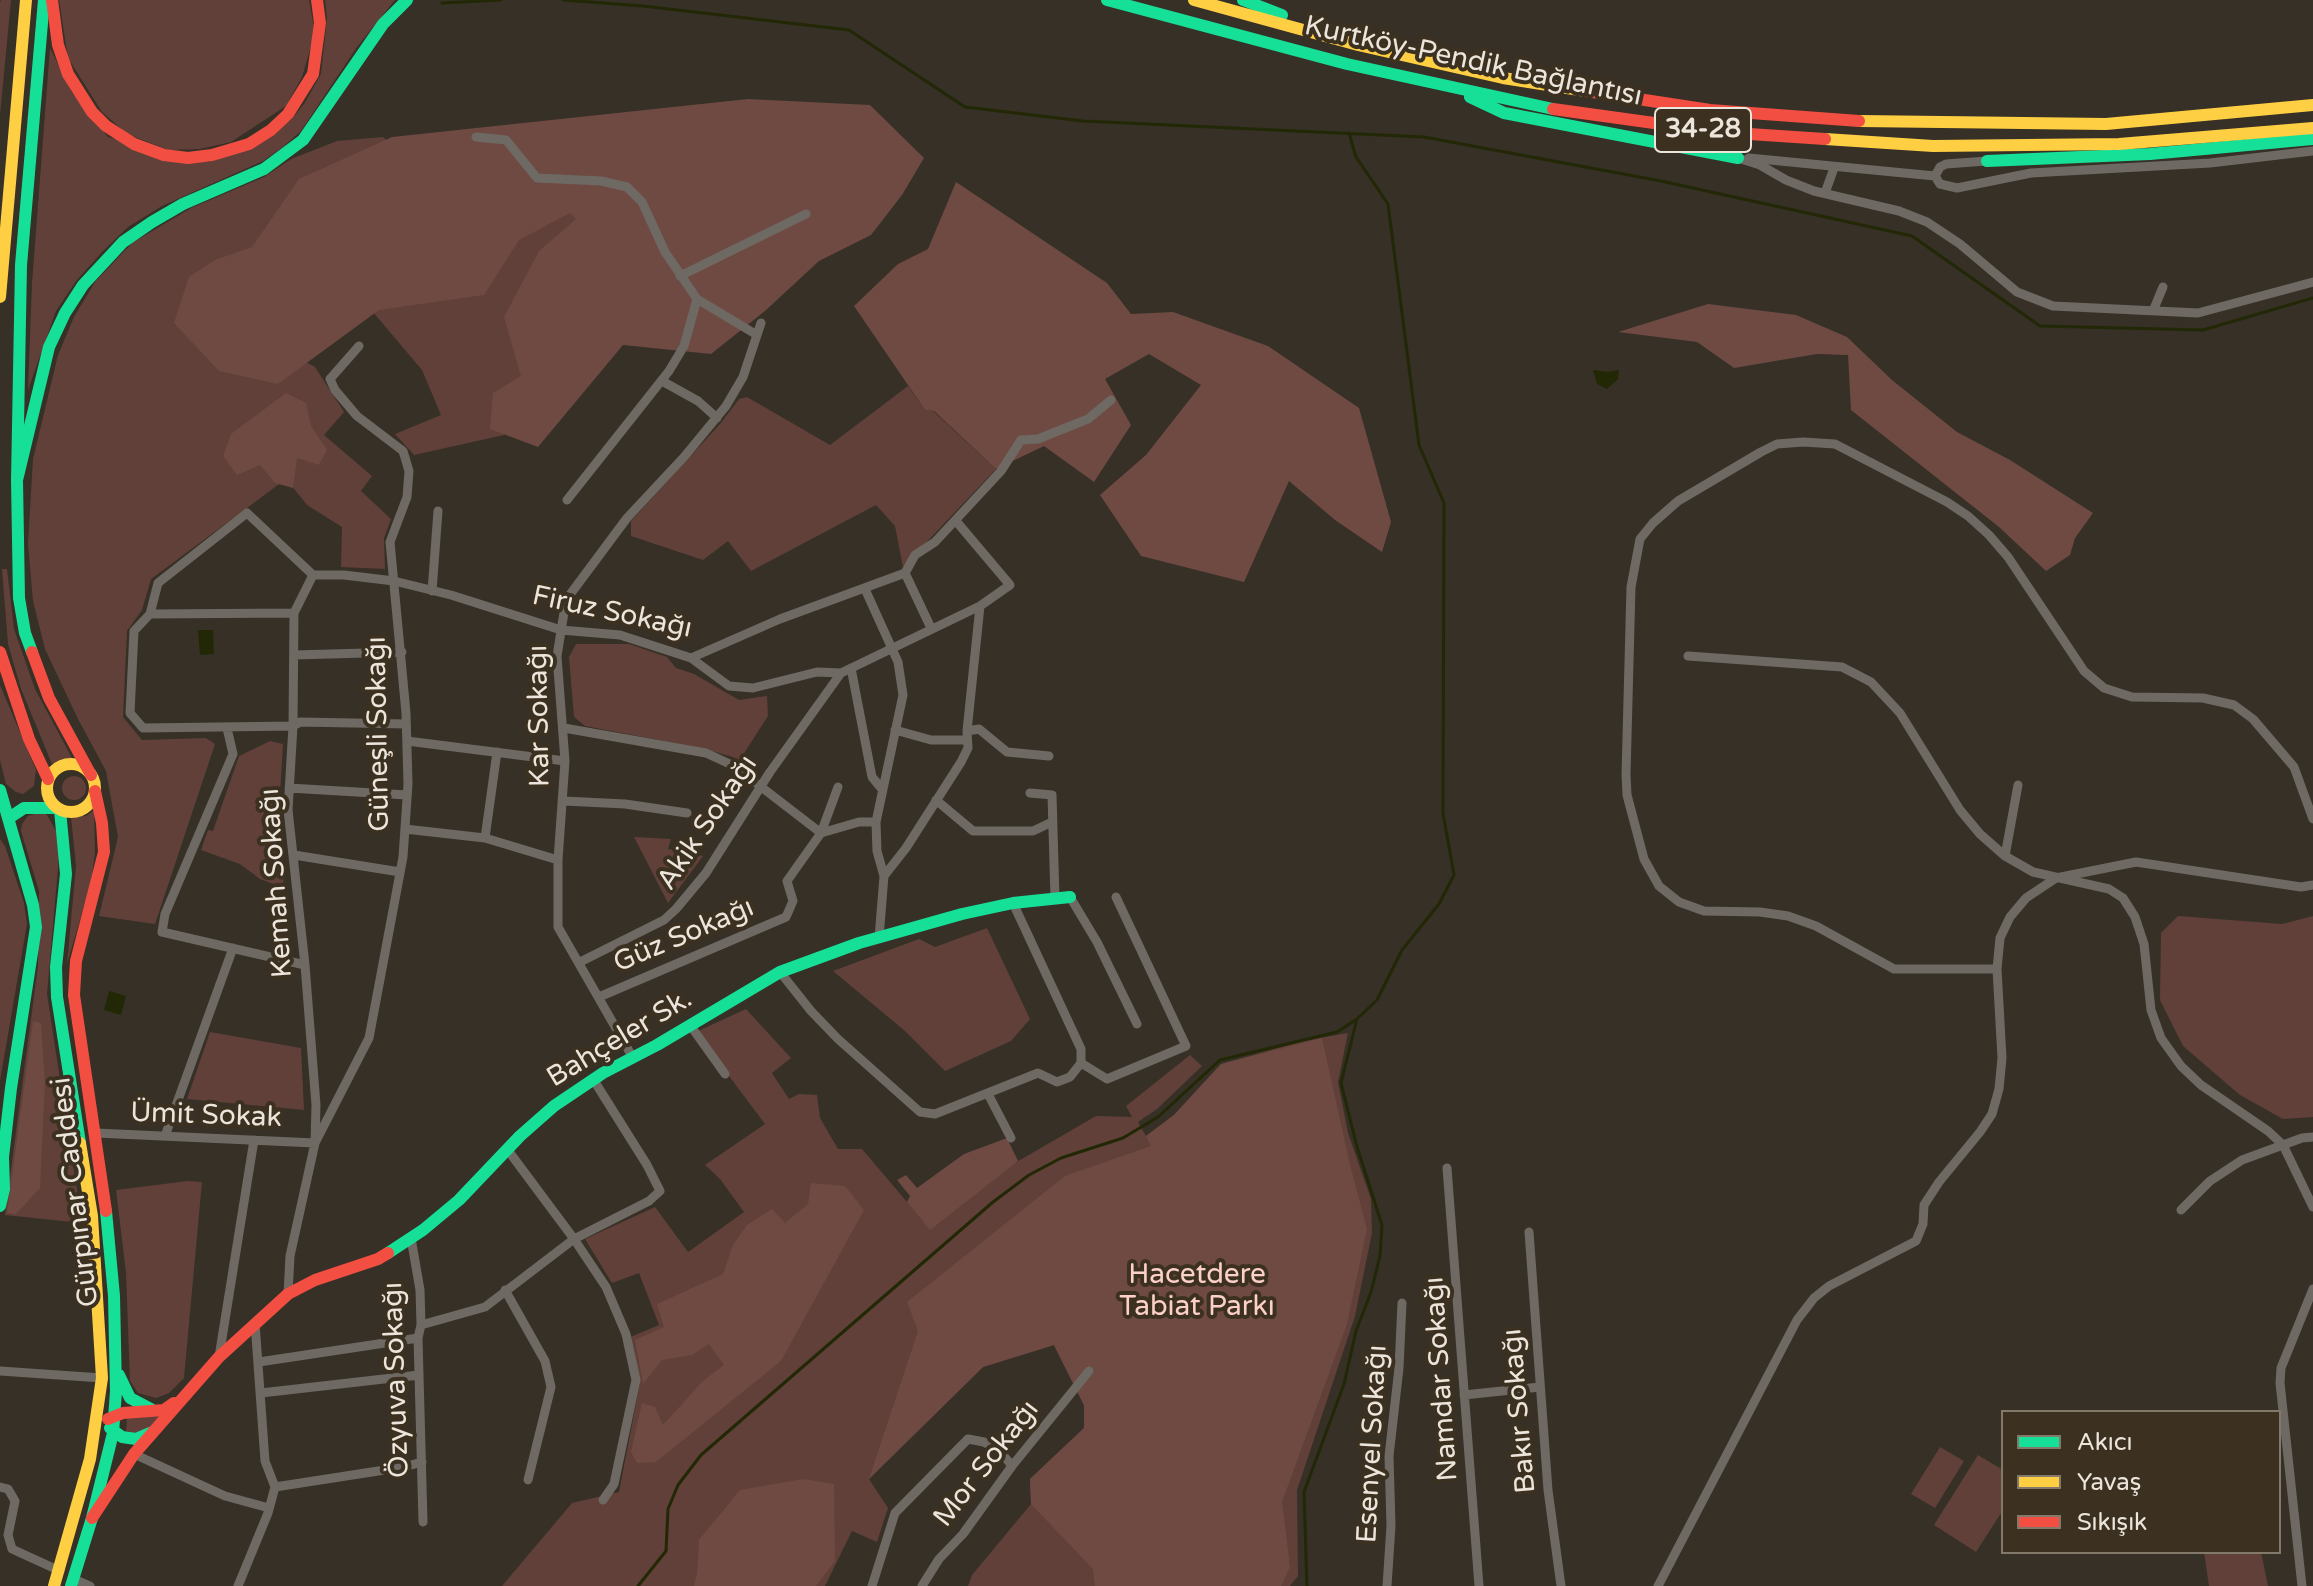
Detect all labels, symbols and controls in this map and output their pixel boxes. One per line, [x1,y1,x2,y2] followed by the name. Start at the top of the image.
[1301,10,1645,114] street label: Kurtköy-Pendik Bağlantısı
[1655,108,1751,152] road number: 34-28
[529,580,695,646] street label: Firuz Sokağı
[360,636,398,832] street label: Güneşli Sokağı
[522,645,558,787] street label: Kar Sokağı
[651,749,765,897] street label: Akik Sokağı
[254,787,300,979] street label: Kemah Sokağı
[609,891,759,981] street label: Güz Sokağı
[541,983,699,1095] street label: Bahçeler Sk.
[45,1075,107,1309] street label: Gürpınar Caddesi
[130,1097,282,1135] street label: Ümit Sokak
[1119,1259,1275,1325] park label: Hacetdere Tabiat Parkı
[1418,1276,1466,1482] street label: Namdar Sokağı
[377,1281,417,1479] street label: Özyuva Sokağı
[1496,1327,1544,1495] street label: Bakır Sokağı
[1351,1344,1395,1544] street label: Esenyel Sokağı
[927,1394,1047,1534] street label: Mor Sokağı
[2001,1410,2281,1554] legend
[2077,1428,2133,1457] text: Akıcı
[2077,1468,2141,1497] text: Yavaş
[2077,1508,2147,1537] text: Sıkışık

